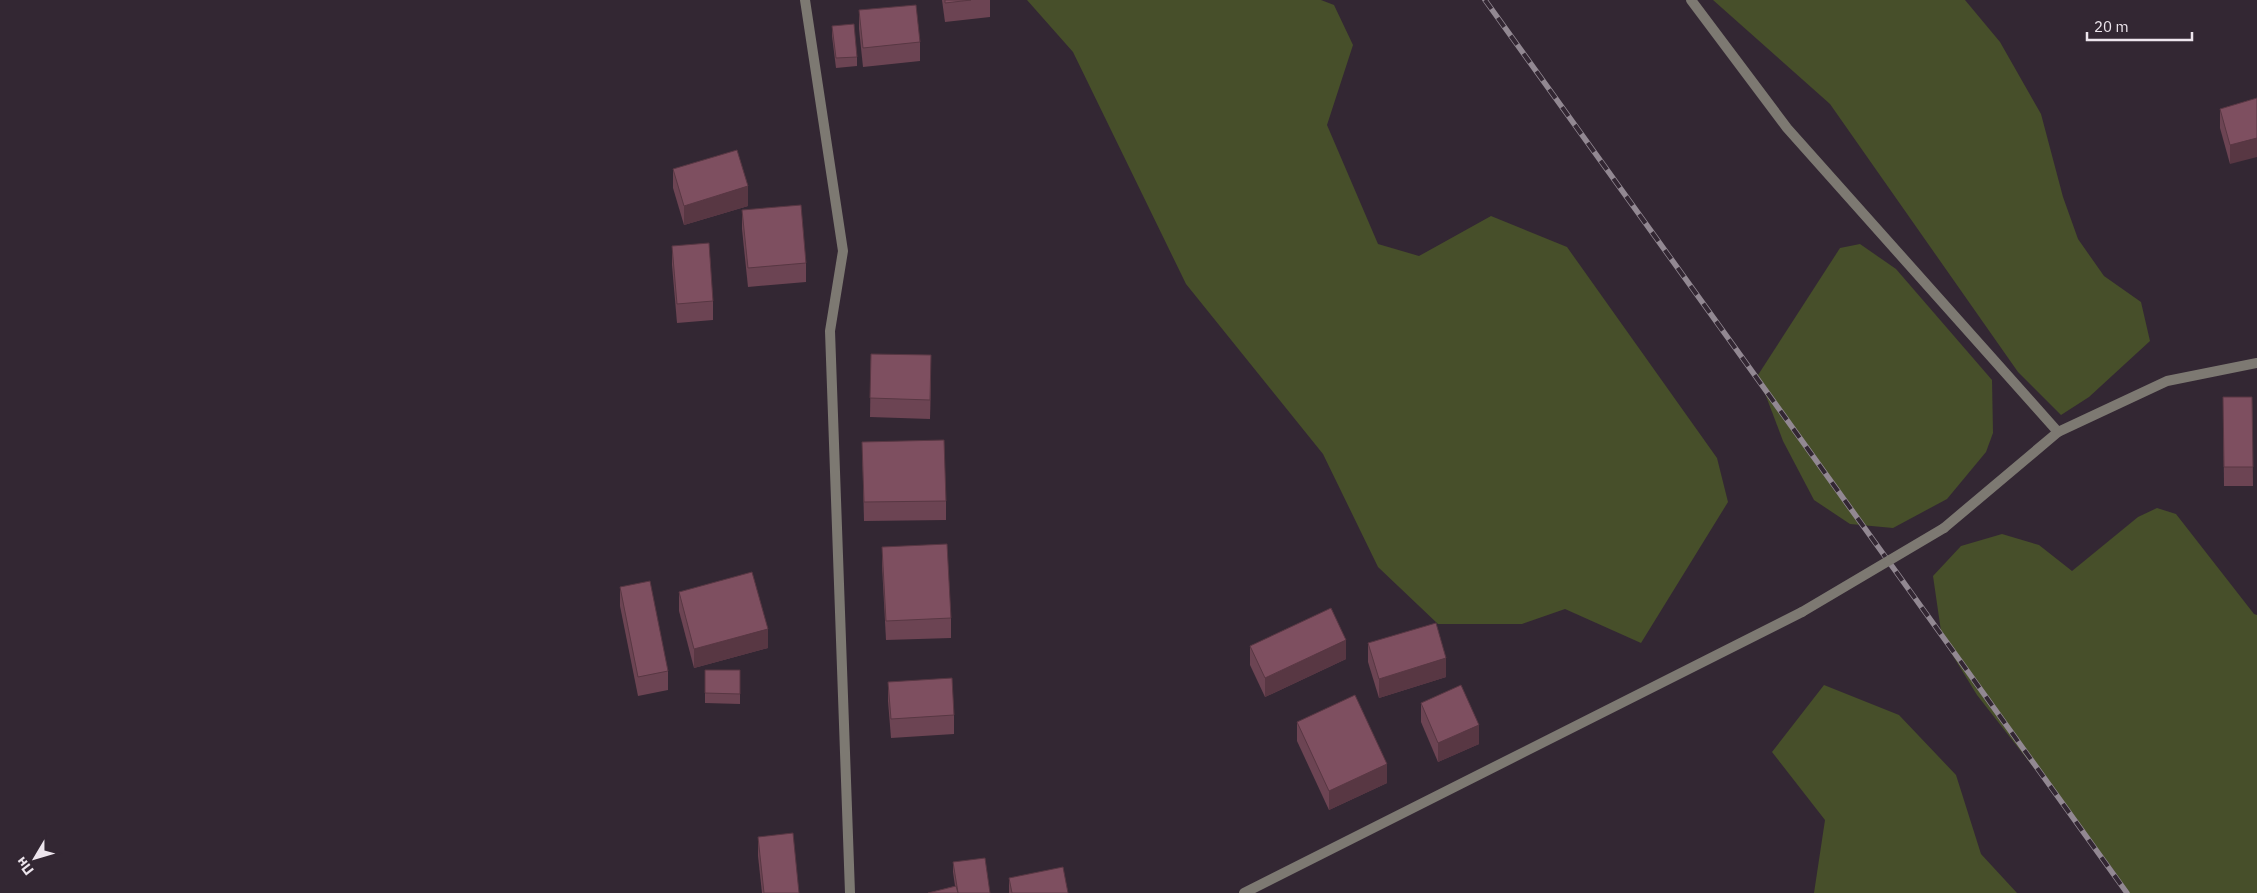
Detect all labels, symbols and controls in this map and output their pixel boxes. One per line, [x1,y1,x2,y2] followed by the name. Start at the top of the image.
[2087,10,2192,42] scale bar
[2094,17,2129,36] text: 20 m
[10,833,60,883] north arrow
[12,853,38,879] text: Пн

